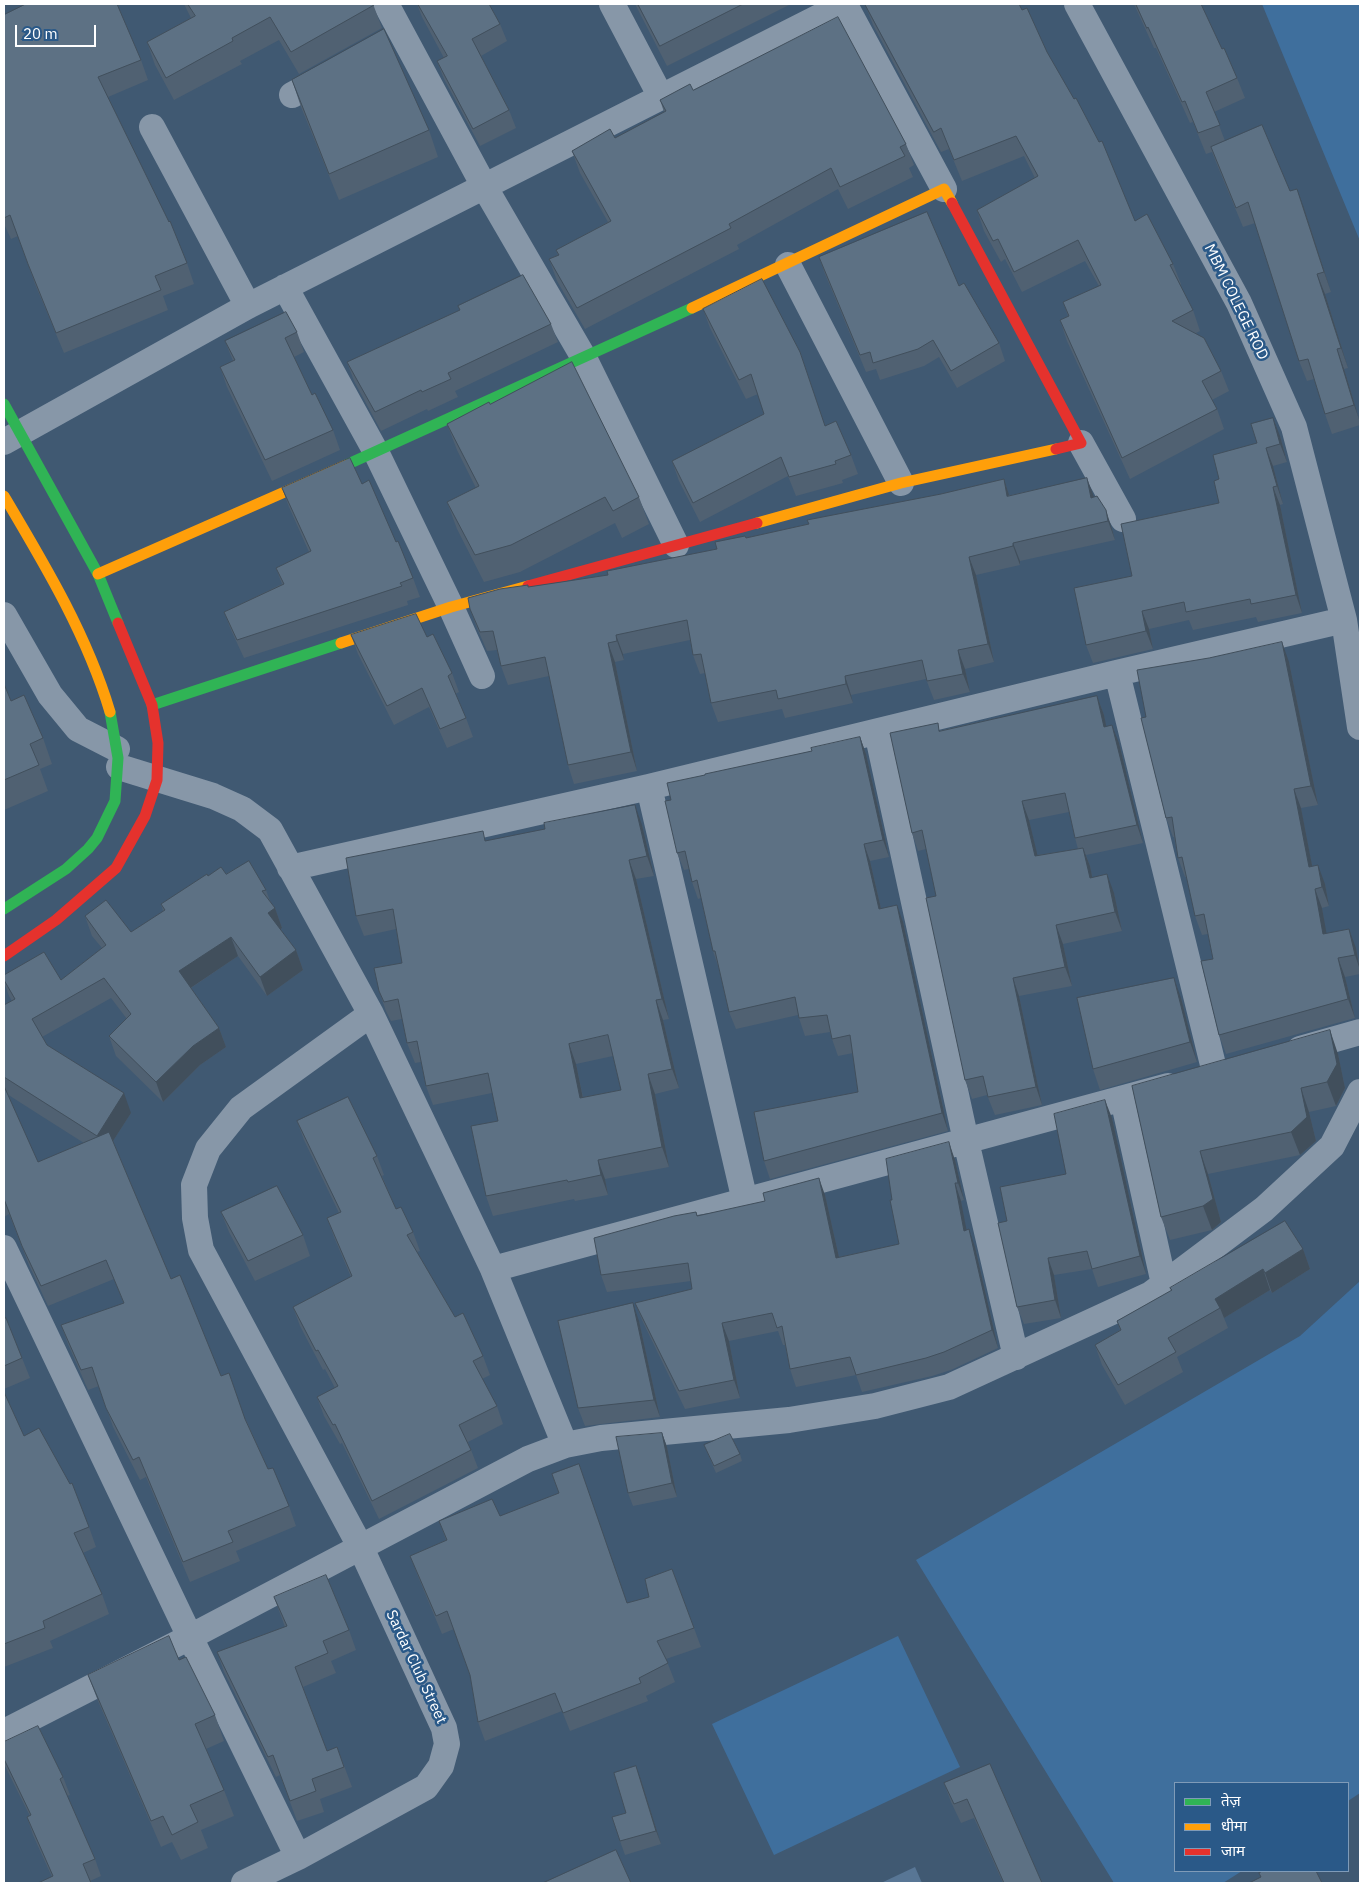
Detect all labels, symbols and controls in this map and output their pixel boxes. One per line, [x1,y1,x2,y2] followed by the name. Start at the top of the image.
[18,15,99,47] scale bar
[23,24,58,43] text: 20 m
[1200,241,1272,363] street label: MBM COLEGE ROD
[382,1607,450,1727] street label: Sardar Club Street
[1174,1782,1349,1872] legend
[1221,1791,1241,1810] text: तेज़
[1221,1816,1247,1835] text: धीमा
[1221,1841,1245,1860] text: जाम

